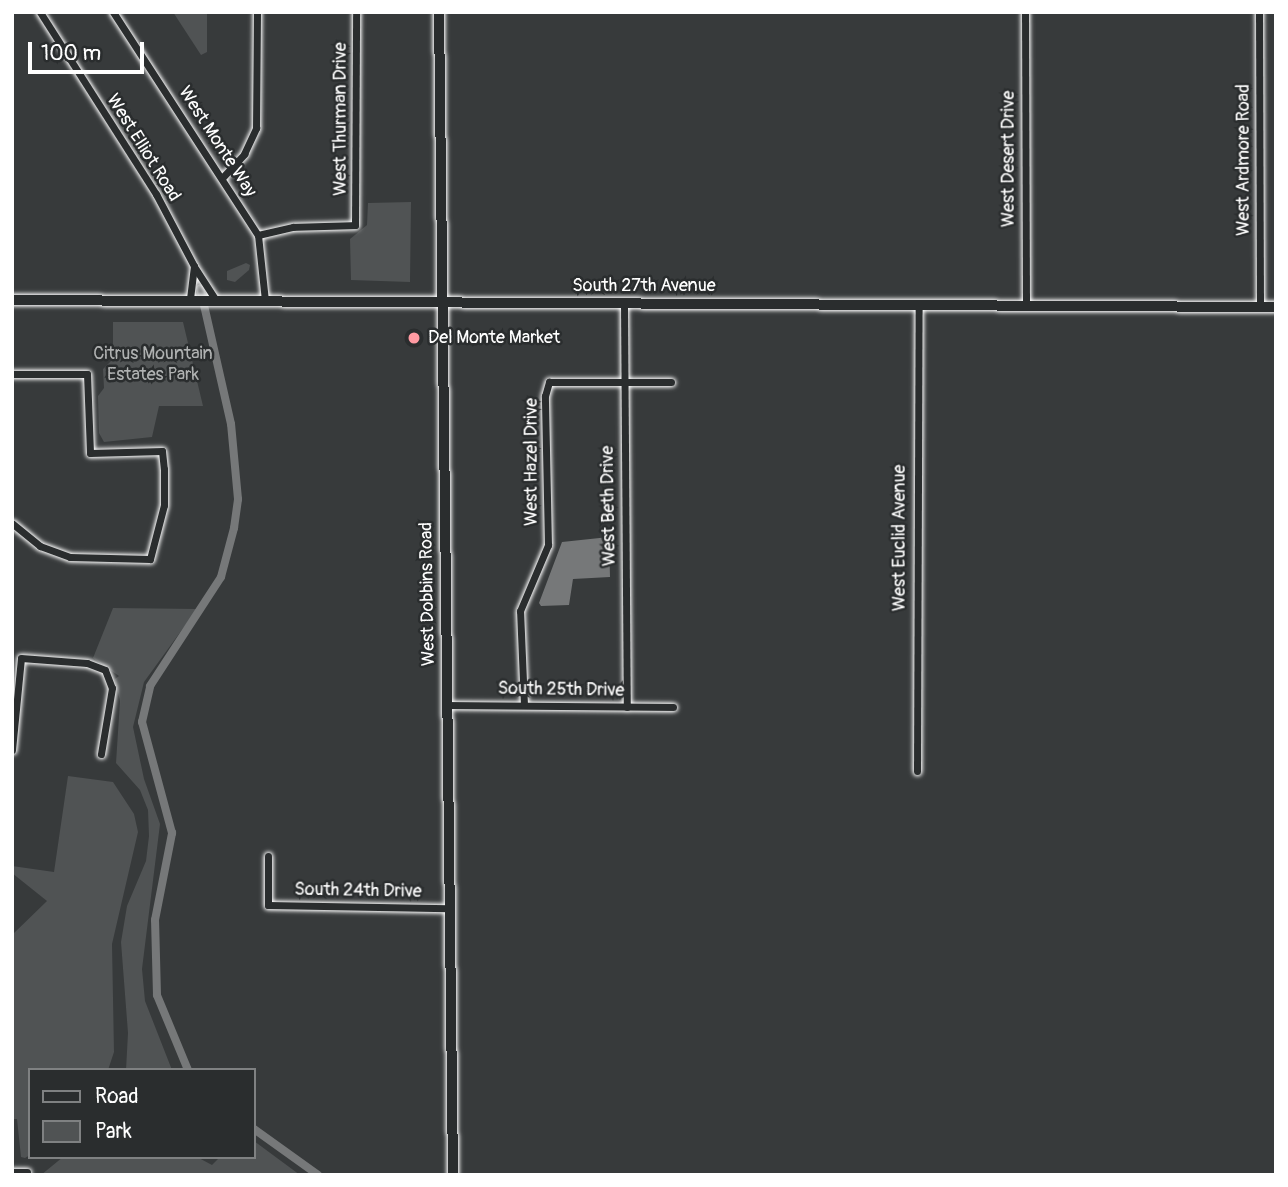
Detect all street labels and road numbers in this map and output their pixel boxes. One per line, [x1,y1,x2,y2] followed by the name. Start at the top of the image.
[330,42,352,196] street label: West Thurman Drive
[173,83,261,201] street label: West Monte Way
[1233,84,1255,236] street label: West Ardmore Road
[101,90,185,206] street label: West Elliot Road
[998,91,1020,227] street label: West Desert Drive
[572,275,716,297] street label: South 27th Avenue
[521,398,543,526] street label: West Hazel Drive
[597,446,621,566] street label: West Beth Drive
[889,465,911,611] street label: West Euclid Avenue
[416,522,440,666] street label: West Dobbins Road
[497,678,625,702] street label: South 25th Drive
[294,879,422,903] street label: South 24th Drive

